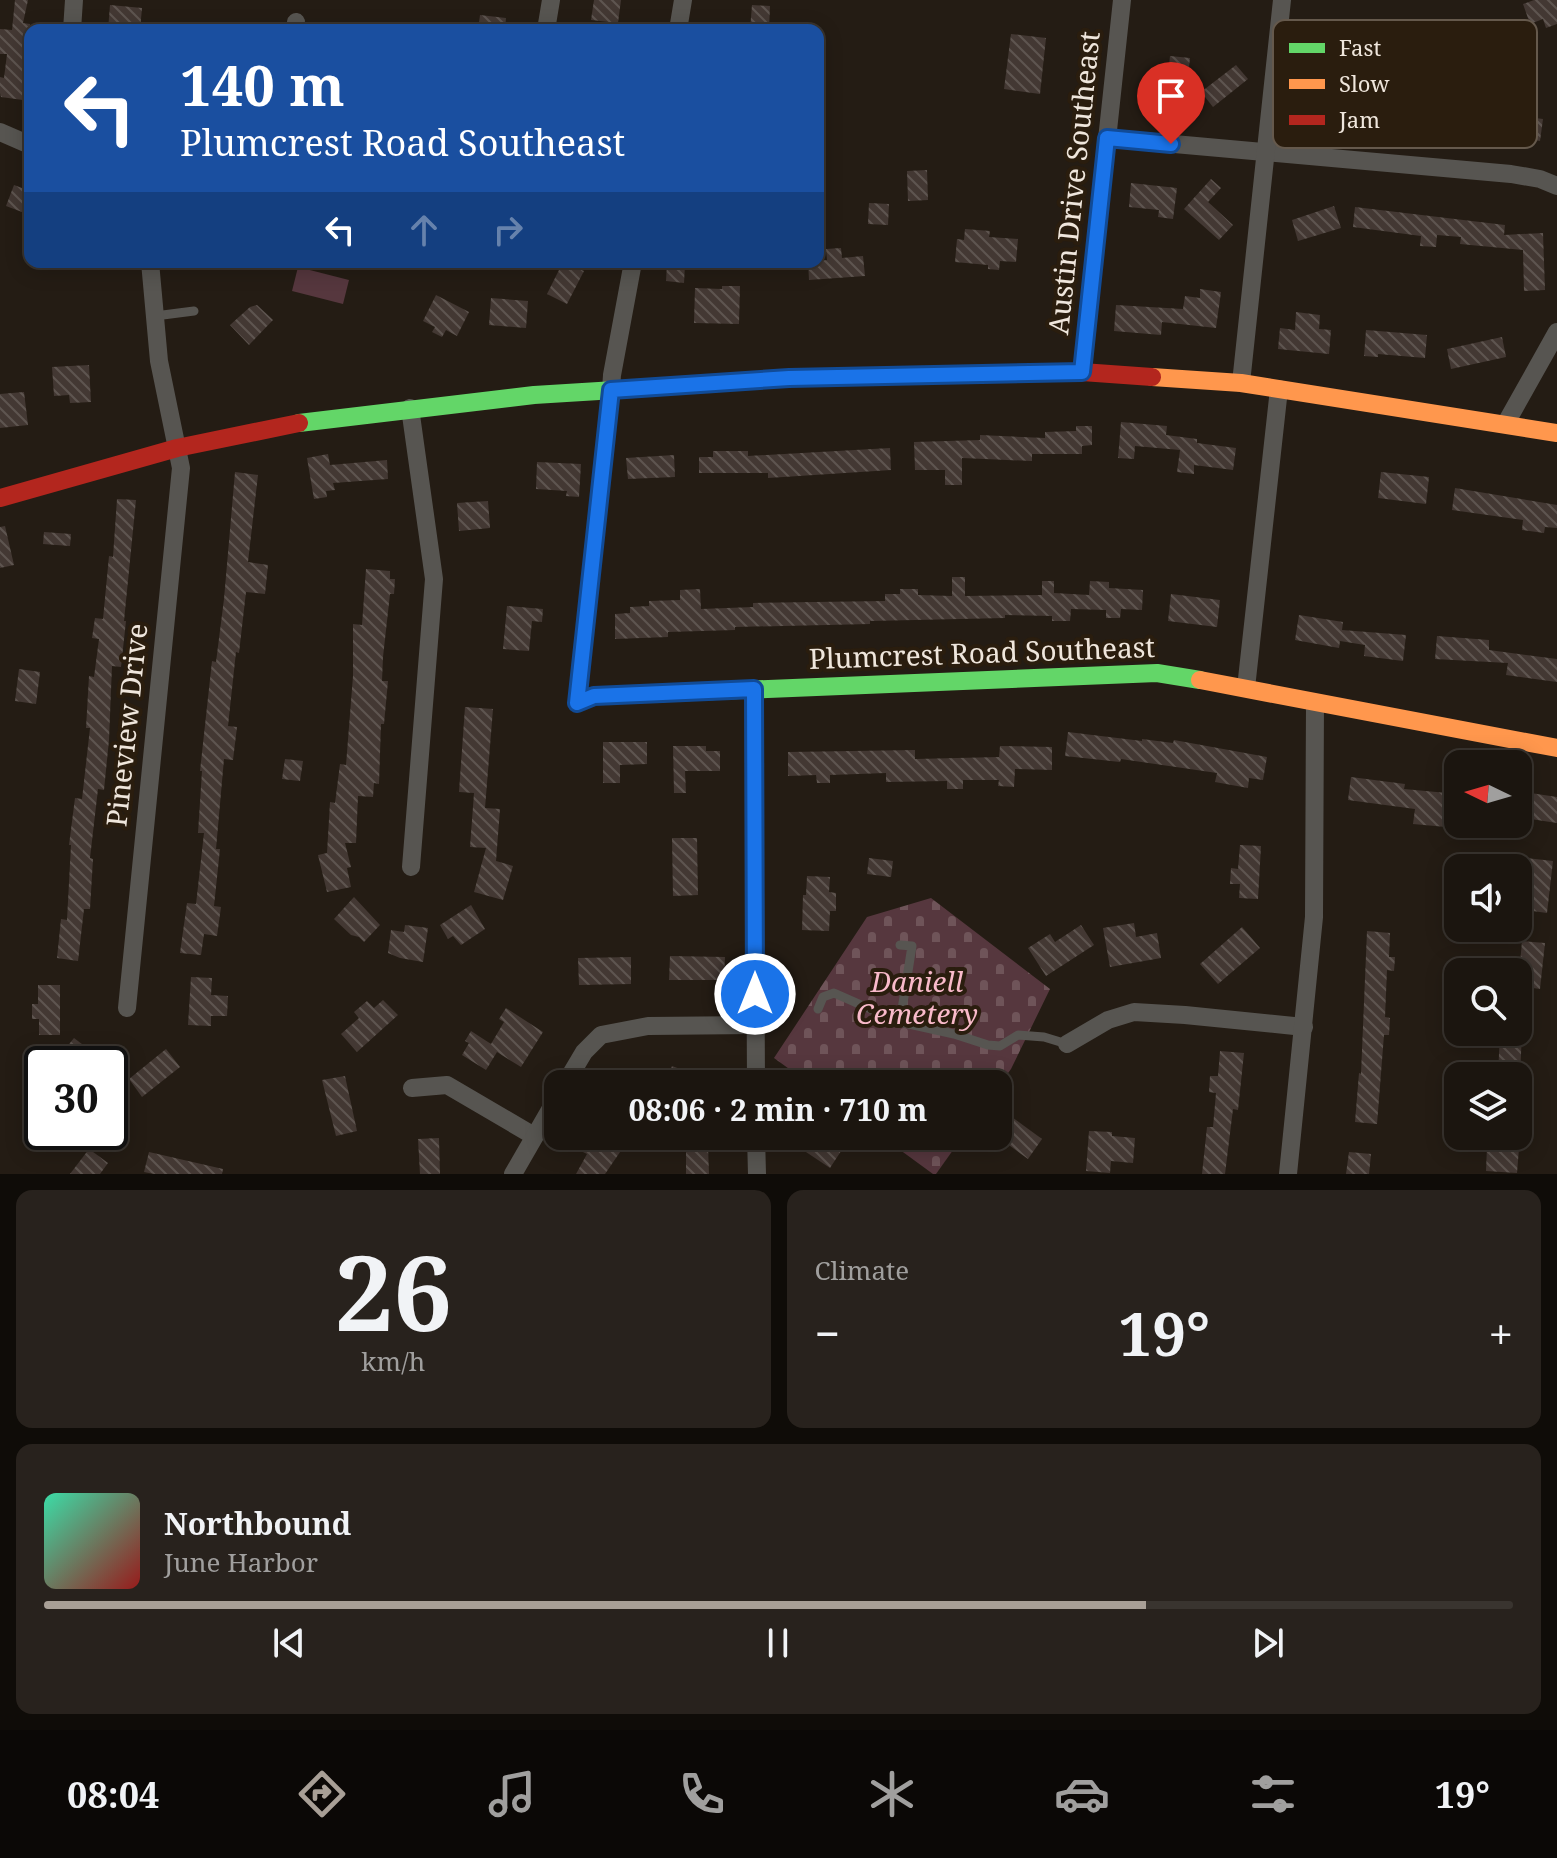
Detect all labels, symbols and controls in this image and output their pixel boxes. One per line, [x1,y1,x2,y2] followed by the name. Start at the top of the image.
[1273,20,1537,148] legend
[1038,29,1108,336] street label: Austin Drive Southeast
[1339,32,1381,62] text: Fast
[180,46,345,122] text: 140 m
[48,56,152,160] icon: left
[1137,62,1205,144] pin
[1339,68,1389,98] text: Slow
[1149,74,1193,118] icon: arrive
[1338,104,1380,134] text: Jam
[180,118,625,167] text: Plumcrest Road Southeast
[318,208,362,252] icon: left
[402,208,446,252] icon: ahead
[486,208,530,252] icon: right
[96,621,156,828] street label: Pineview Drive
[808,627,1156,677] street label: Plumcrest Road Southeast
[1444,750,1532,838] north arrow
[1444,750,1532,1150] map controls
[1444,854,1532,942] button: sound
[713,952,797,1036] position arrow
[1444,958,1532,1046] button: search
[856,962,978,1032] park label: Daniell Cemetery
[24,1046,128,1150] speed limit sign: 30
[1444,1062,1532,1150] button: layers
[629,1089,927,1130] text: 08:06 · 2 min · 710 m
[334,1220,452,1361] text: 26
[815,1252,909,1288] text: Climate
[1118,1292,1210,1374] text: 19°
[815,1303,840,1363] text: −
[1488,1303,1513,1363] text: +
[361,1343,425,1379] text: km/h
[164,1503,351,1544] text: Northbound
[164,1544,318,1580] text: June Harbor
[267,1621,311,1665] icon: previous
[756,1621,800,1665] icon: pause
[1246,1621,1290,1665] icon: next
[294,1766,350,1822] icon: directions
[484,1766,540,1822] icon: music
[674,1766,730,1822] icon: phone
[864,1766,920,1822] icon: climate
[1054,1766,1110,1822] icon: car
[1245,1766,1301,1822] icon: filters
[67,1770,159,1819] text: 08:04
[1435,1770,1490,1819] text: 19°

